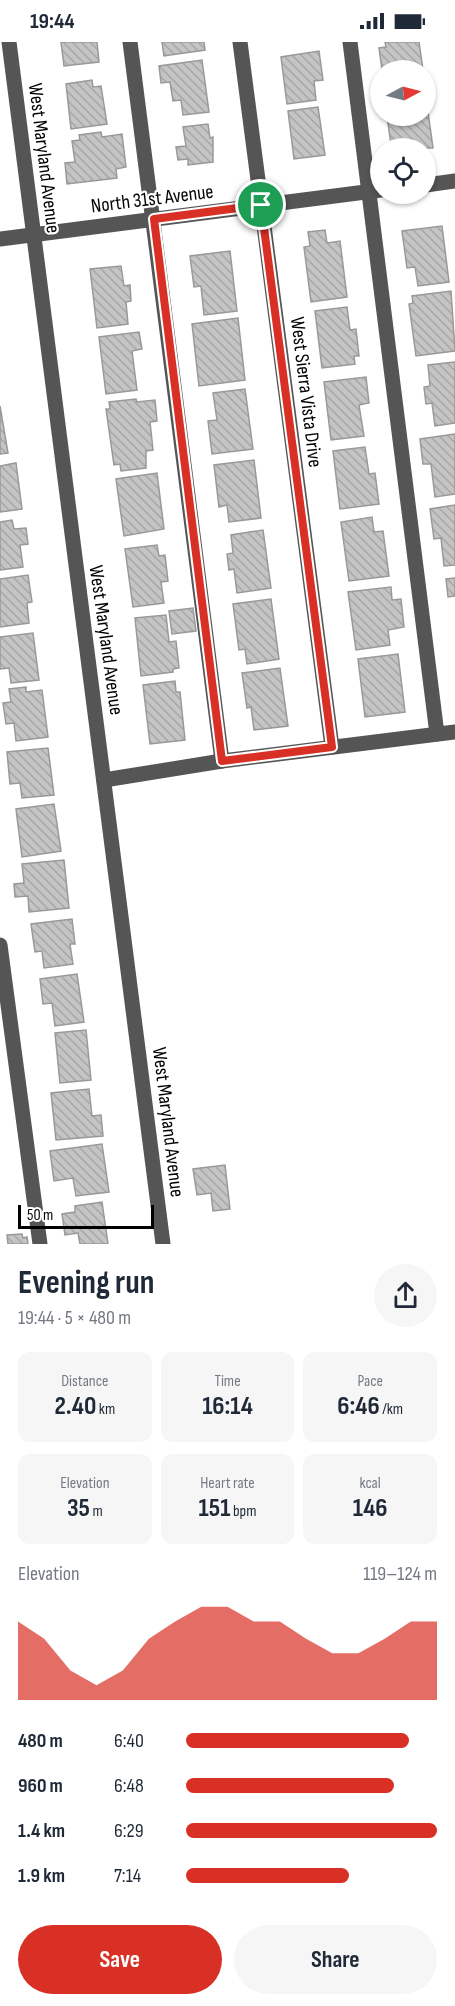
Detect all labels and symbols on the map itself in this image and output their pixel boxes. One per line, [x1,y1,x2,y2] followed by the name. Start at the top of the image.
[370,60,436,126] north arrow
[23,82,65,234] street label: West Maryland Avenue
[235,179,286,230] pin
[90,180,215,218] street label: North 31st Avenue
[285,316,327,469] street label: West Sierra Vista Drive
[84,564,128,716] street label: West Maryland Avenue
[147,1046,189,1198] street label: West Maryland Avenue
[18,1202,154,1230] scale bar

